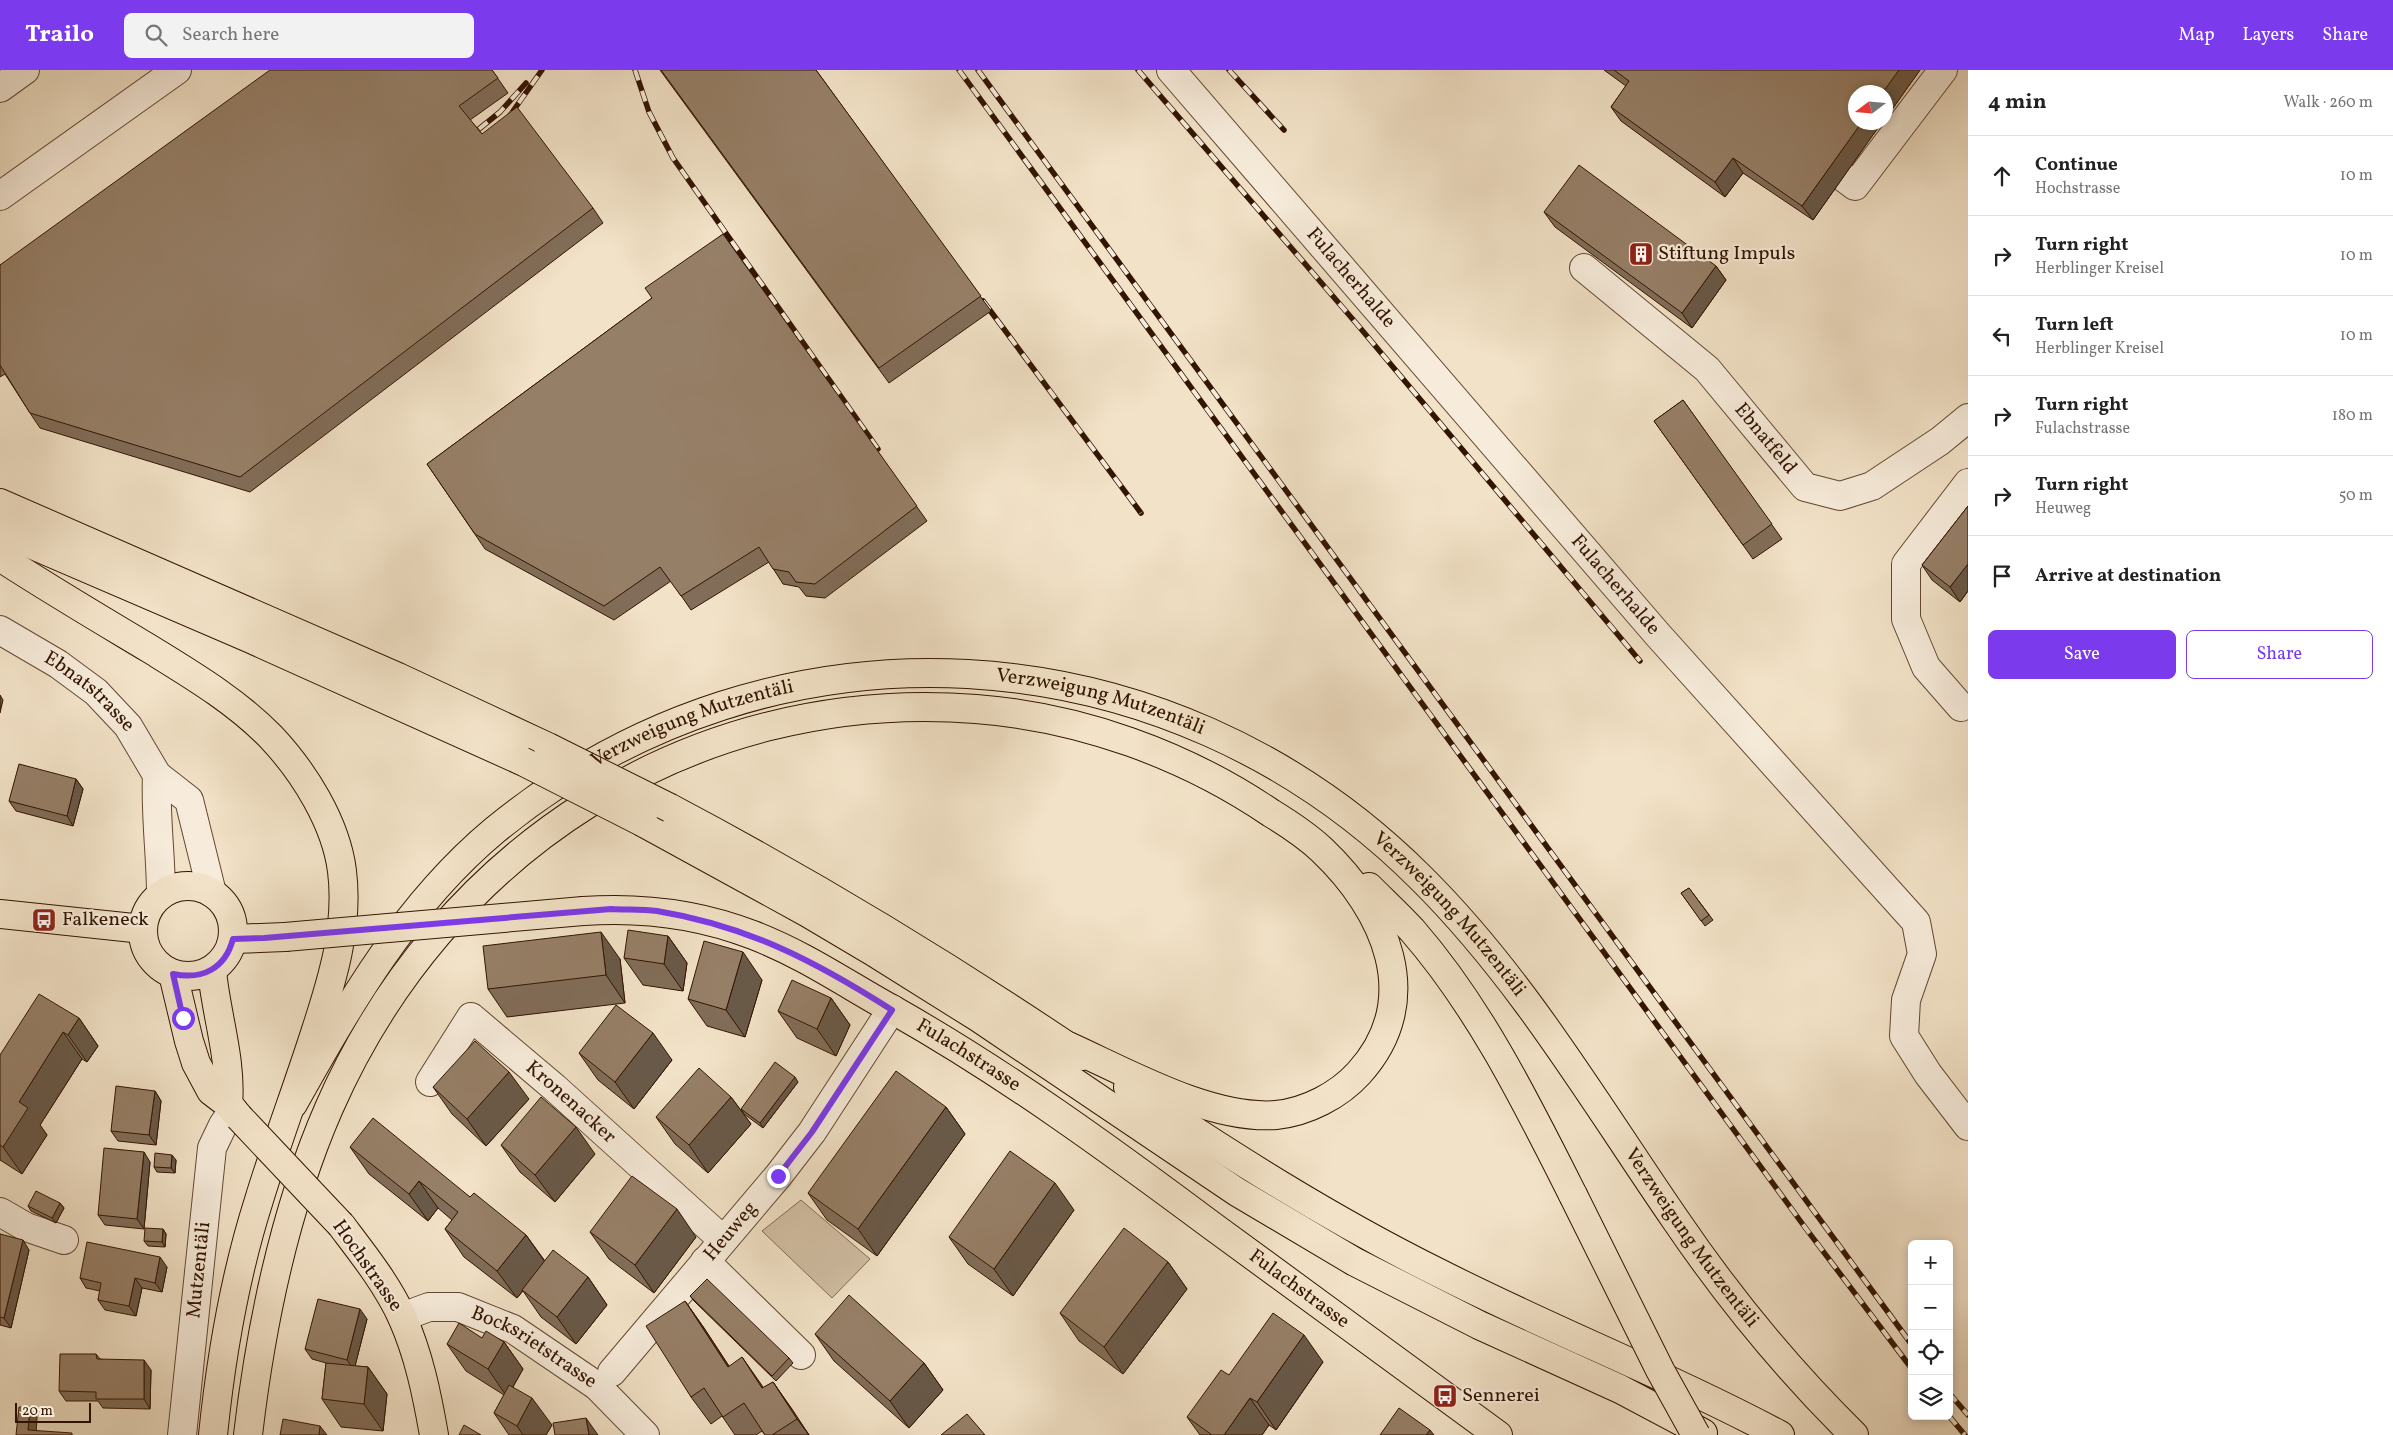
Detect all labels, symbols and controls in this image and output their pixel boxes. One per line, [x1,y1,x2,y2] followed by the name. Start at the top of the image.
[124,13,474,58] search box
[25,18,94,52] text: Trailo
[142,21,170,49] icon: search
[182,22,279,48] text: Search here
[2178,23,2214,48] text: Map
[2242,23,2294,48] text: Layers
[2322,23,2368,48] text: Share
[1848,85,1893,130] north arrow
[1988,88,2047,117] text: 4 min
[2283,92,2373,114] text: Walk · 260 m
[2035,152,2118,178] text: Continue
[1988,162,2016,190] icon: ahead
[2340,165,2373,187] text: 10 m
[2035,178,2120,200] text: Hochstrasse
[1299,222,1402,335] street label: Fulacherhalde
[2035,232,2128,258] text: Turn right
[1658,240,1795,268] place label: Stiftung Impuls
[1628,241,1654,267] building icon: Stiftung Impuls
[1988,242,2016,270] icon: right
[2340,245,2373,267] text: 10 m
[2035,258,2164,280] text: Herblinger Kreisel
[2035,312,2114,338] text: Turn left
[1988,322,2016,350] icon: left
[2340,325,2373,347] text: 10 m
[2035,338,2164,360] text: Herblinger Kreisel
[2035,392,2128,418] text: Turn right
[1727,397,1803,481] street label: Ebnatfeld
[1988,402,2016,430] icon: right
[2332,405,2373,427] text: 180 m
[2035,418,2130,440] text: Fulachstrasse
[2035,472,2128,498] text: Turn right
[1988,482,2016,510] icon: right
[2339,485,2373,507] text: 50 m
[2035,498,2091,520] text: Heuweg
[1564,529,1666,641] street label: Fulacherhalde
[1988,562,2016,590] icon: arrive
[2035,563,2221,589] text: Arrive at destination
[1988,630,2176,679] button: Save
[2186,630,2373,679] button: Share
[39,645,141,738] street label: Ebnatstrasse
[995,662,1209,743] street label: Verzweigung Mutzentäli
[586,673,796,775] street label: Verzweigung Mutzentäli
[1366,826,1532,1003] street label: Verzweigung Mutzentäli
[62,906,149,934] place label: Falkeneck
[31,907,57,933] bus stop icon: Falkeneck
[172,1007,195,1030] route start
[911,1012,1026,1099] street label: Fulachstrasse
[519,1055,622,1150] street label: Kronenacker
[1617,1143,1765,1334] street label: Verzweigung Mutzentäli
[767,1165,790,1188] route end
[698,1196,764,1267] street label: Heuweg
[325,1214,409,1318] street label: Hochstrasse
[180,1220,218,1320] street label: Mutzentäli
[1908,1240,1953,1420] map controls
[1908,1240,1953,1285] button: +
[1243,1243,1355,1336] street label: Fulachstrasse
[1908,1285,1953,1330] button: −
[467,1300,602,1396] street label: Bocksrietstrasse
[1908,1330,1953,1375] button: locate
[1908,1375,1953,1420] button: layers
[1462,1382,1540,1410] place label: Sennerei
[1432,1383,1458,1409] bus stop icon: Sennerei
[15,1400,91,1423] scale bar
[22,1402,53,1421] text: 20 m

